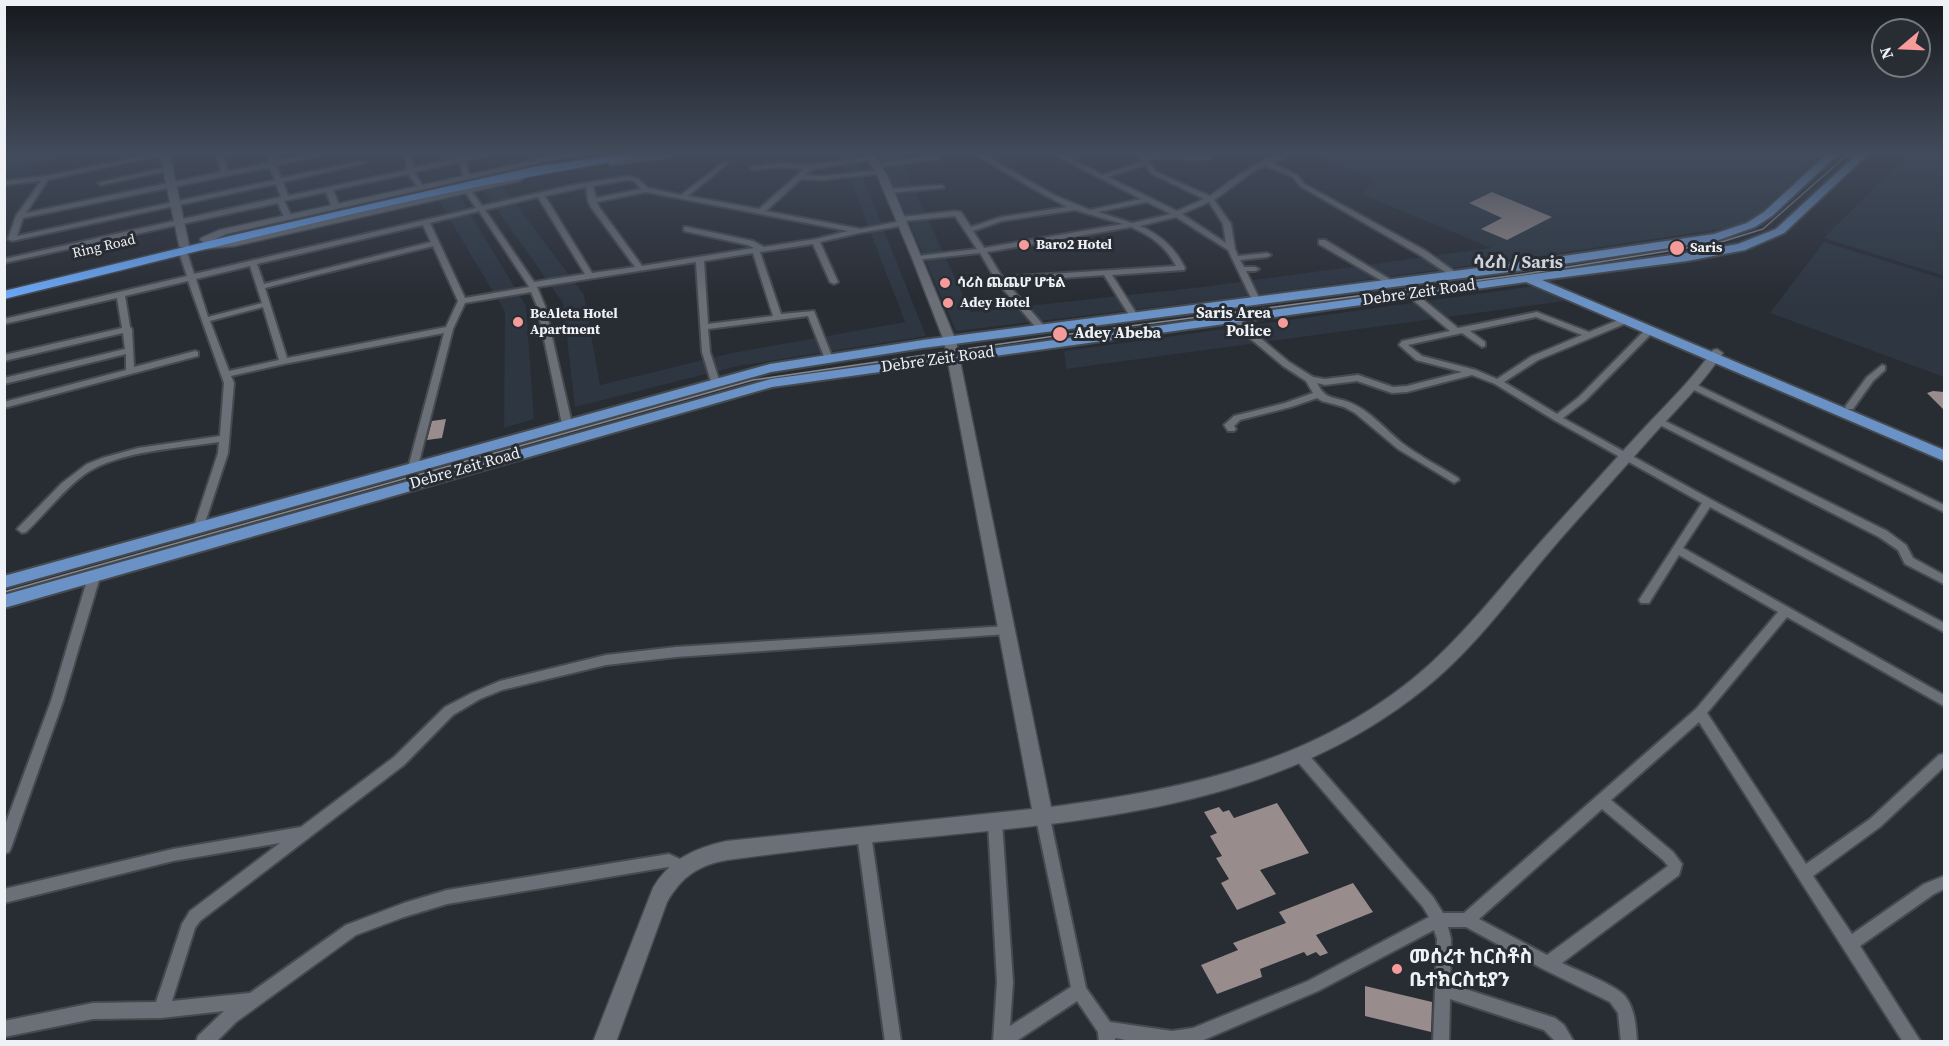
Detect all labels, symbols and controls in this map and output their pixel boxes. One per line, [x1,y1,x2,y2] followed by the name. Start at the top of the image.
[1871,18,1931,78] north arrow
[1874,44,1898,62] text: N
[71,232,137,262] street label: Ring Road
[1036,237,1112,253] place label: Baro2 Hotel
[1017,238,1031,252] marker: Baro2 Hotel
[1668,239,1686,257] marker: Saris
[1690,240,1722,256] place label: Saris
[1473,252,1563,274] district label: ሳሪስ / Saris
[957,275,1066,291] place label: ሳሪስ ጨጨሆ ሆቴል
[938,276,952,290] marker: ሳሪስ ጨጨሆ ሆቴል
[1361,276,1477,310] street label: Debre Zeit Road
[960,295,1030,311] place label: Adey Hotel
[941,296,955,310] marker: Adey Hotel
[1196,304,1271,342] place label: Saris Area Police
[530,306,618,338] place label: BeAleta Hotel Apartment
[511,315,525,329] marker: BeAleta Hotel Apartment
[1276,316,1290,330] marker: Saris Area Police
[1074,324,1161,344] place label: Adey Abeba
[1051,325,1069,343] marker: Adey Abeba
[880,343,996,377] street label: Debre Zeit Road
[408,444,522,494] street label: Debre Zeit Road
[1409,946,1532,993] place label: መሰረተ ከርስቶስ ቤተክርስቲያን
[1390,962,1404,976] marker: መሰረተ ከርስቶስ ቤተክርስቲያን

